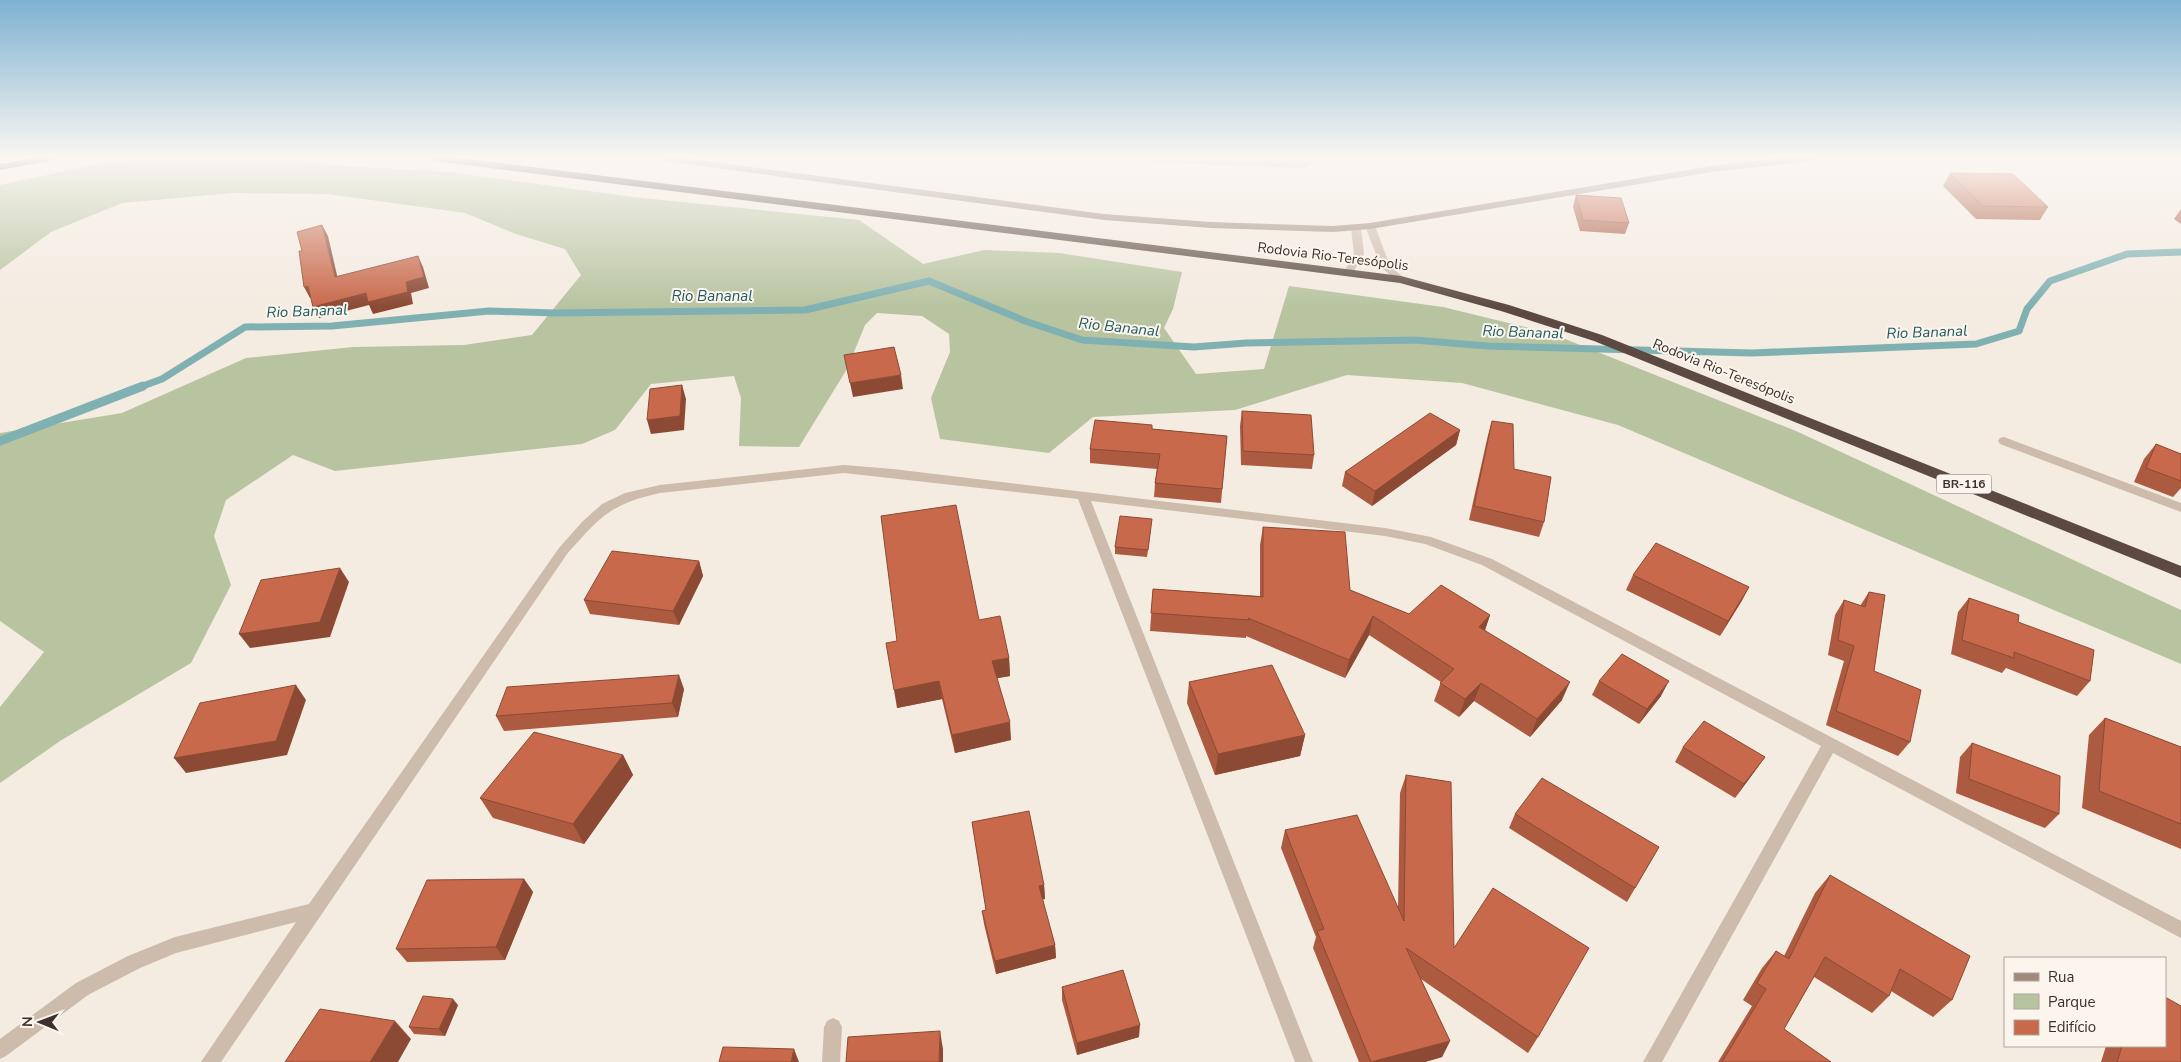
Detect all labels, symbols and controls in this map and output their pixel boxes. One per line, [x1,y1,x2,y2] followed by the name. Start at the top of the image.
[1256,238,1410,275] street label: Rodovia Rio-Teresópolis
[671,286,753,306] water label: Rio Bananal
[266,300,348,322] water label: Rio Bananal
[1078,313,1160,341] water label: Rio Bananal
[1482,321,1564,343] water label: Rio Bananal
[1886,321,1968,343] water label: Rio Bananal
[1650,334,1798,409] street label: Rodovia Rio-Teresópolis
[1936,474,1992,494] road number: BR-116
[2004,957,2166,1047] legend
[2048,967,2074,987] text: Rua
[2048,992,2096,1012] text: Parque
[15,997,65,1047] north arrow
[18,1016,37,1027] text: N
[2048,1017,2096,1037] text: Edifício

